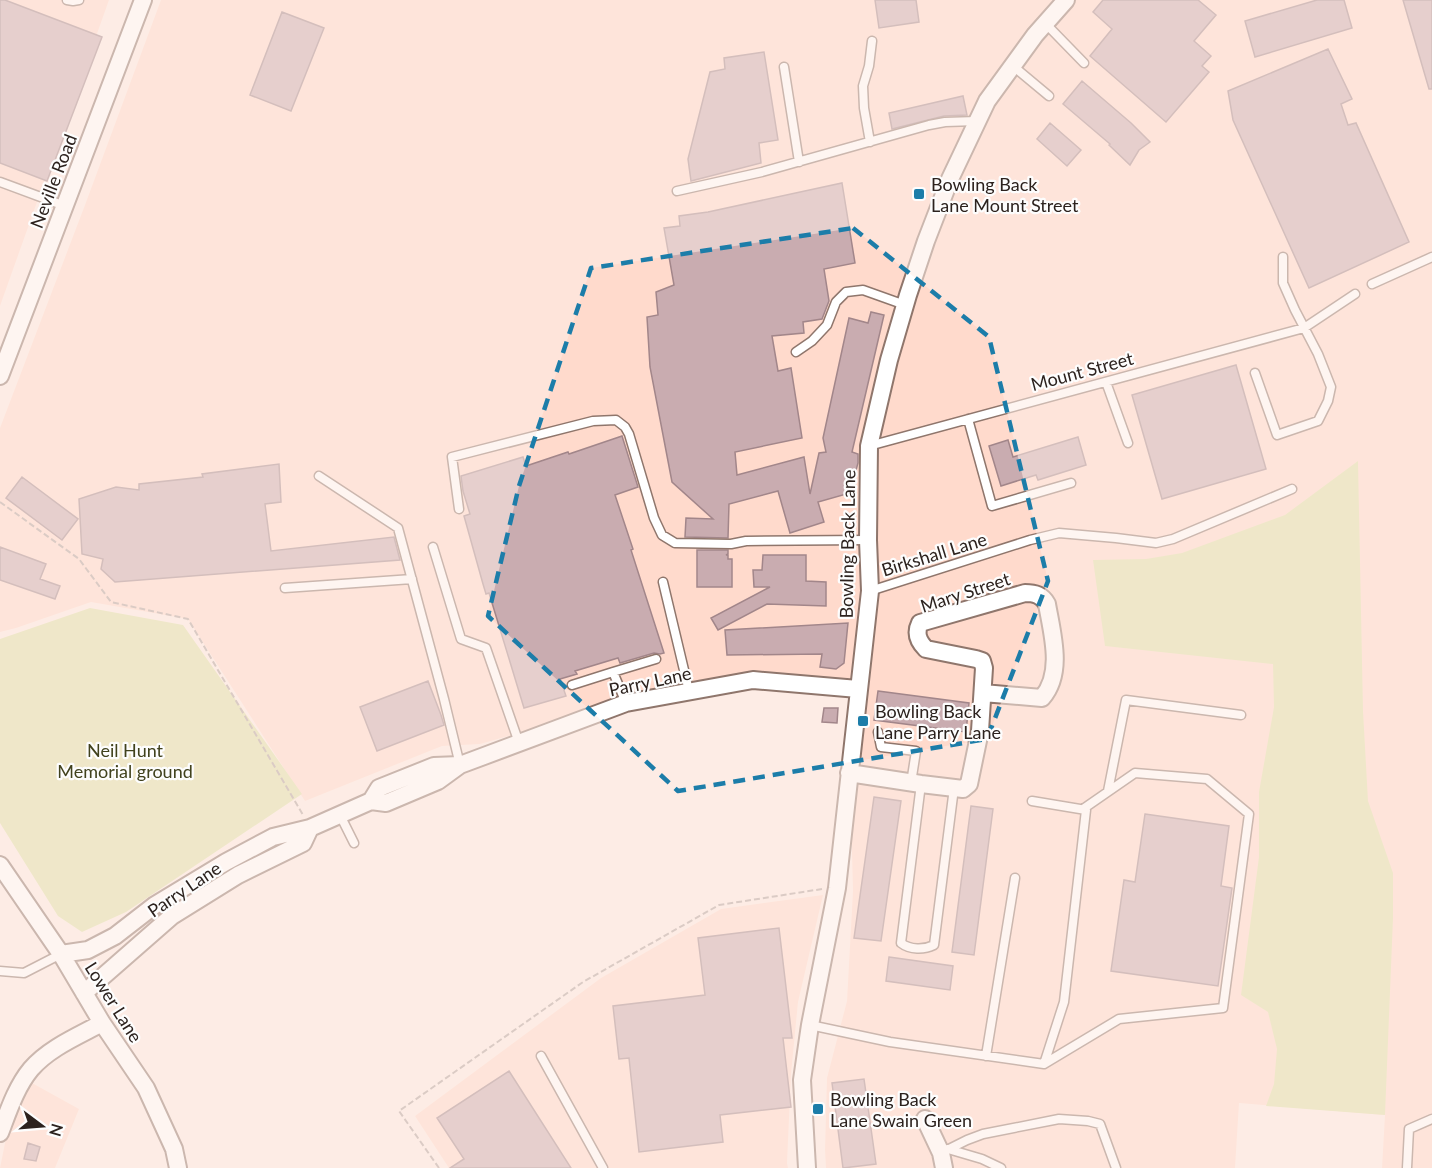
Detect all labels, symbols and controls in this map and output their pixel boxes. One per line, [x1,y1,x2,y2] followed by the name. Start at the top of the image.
[25,131,81,231] street label: Neville Road
[931,173,1079,216] place label: Bowling Back Lane Mount Street
[912,187,926,201] marker: Bowling Back Lane Mount Street
[1028,347,1136,395] street label: Mount Street
[835,469,859,619] street label: Bowling Back Lane
[879,528,989,580] street label: Birkshall Lane
[917,567,1013,617] street label: Mary Street
[607,662,693,700] street label: Parry Lane
[875,700,1001,743] place label: Bowling Back Lane Parry Lane
[856,714,870,728] marker: Bowling Back Lane Parry Lane
[57,739,193,782] park label: Neil Hunt Memorial ground
[143,856,225,922] street label: Parry Lane
[81,958,147,1046] street label: Lower Lane
[830,1088,972,1131] place label: Bowling Back Lane Swain Green
[12,1096,72,1156] north arrow
[811,1102,825,1116] marker: Bowling Back Lane Swain Green
[46,1122,68,1139] text: N

